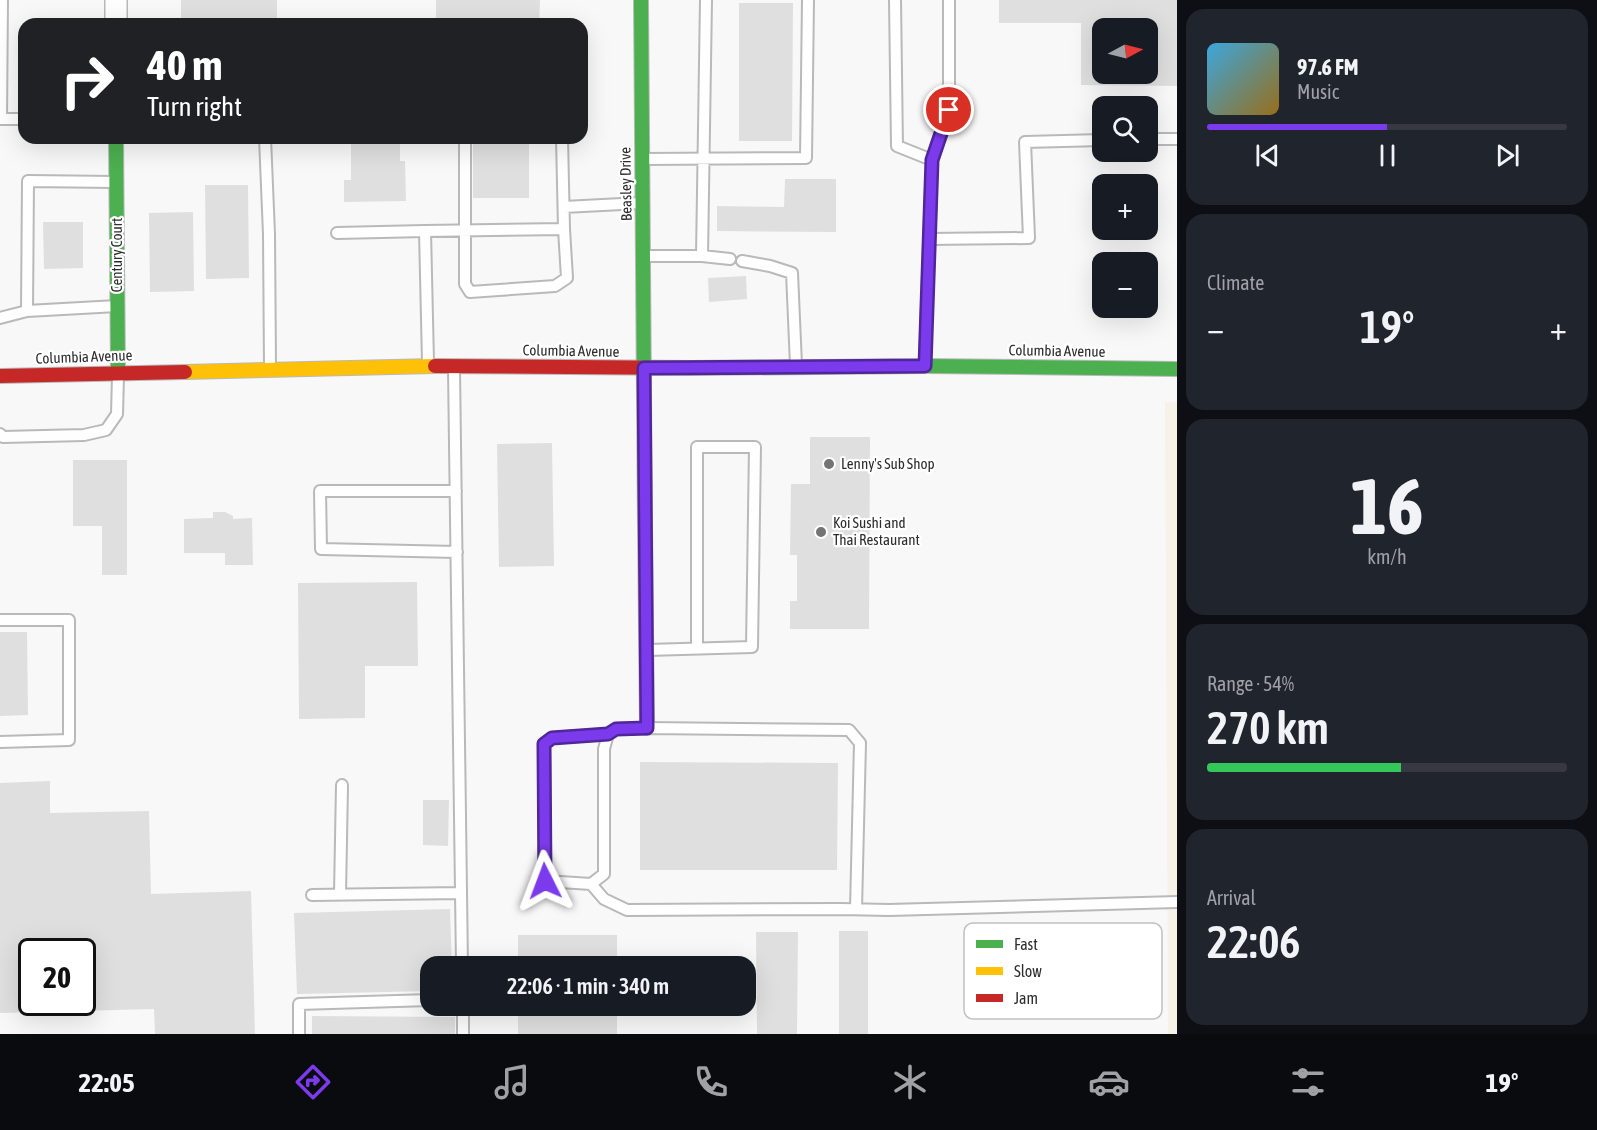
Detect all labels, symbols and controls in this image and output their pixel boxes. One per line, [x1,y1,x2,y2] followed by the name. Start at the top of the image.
[1092,18,1158,84] north arrow
[1092,18,1158,318] map controls
[147,41,222,89] text: 40 m
[48,42,126,120] icon: right
[1297,54,1359,80] text: 97.6 FM
[1297,80,1339,103] text: Music
[923,84,974,135] pin
[147,91,242,122] text: Turn right
[932,93,965,126] icon: arrive
[1092,96,1158,162] button: search
[1251,139,1284,172] icon: previous
[1371,139,1404,172] icon: pause
[1491,139,1524,172] icon: next
[616,147,635,221] street label: Beasley Drive
[1092,174,1158,240] button: +
[108,218,125,292] street label: Century Court
[1092,252,1158,318] button: −
[1207,271,1264,294] text: Climate
[1360,301,1414,353] text: 19°
[1207,309,1224,347] text: −
[1550,309,1567,347] text: +
[522,341,620,360] street label: Columbia Avenue
[1008,341,1106,360] street label: Columbia Avenue
[35,346,133,367] street label: Columbia Avenue
[841,455,935,472] place label: Lenny's Sub Shop
[822,457,836,471] marker: Lenny's Sub Shop
[1350,461,1424,551] text: 16
[833,514,920,548] place label: Koi Sushi and Thai Restaurant
[814,525,828,539] marker: Koi Sushi and Thai Restaurant
[1367,545,1407,568] text: km/h
[1207,672,1294,695] text: Range · 54%
[1207,702,1329,754] text: 270 km
[513,849,577,913] position arrow
[1207,886,1256,909] text: Arrival
[1207,916,1301,968] text: 22:06
[964,923,1162,1019] legend
[1014,935,1038,953] text: Fast
[18,938,96,1016] speed limit sign: 20
[1014,962,1042,980] text: Slow
[507,973,669,999] text: 22:06 · 1 min · 340 m
[1014,989,1038,1007] text: Jam
[292,1061,334,1103] icon: directions
[491,1061,533,1103] icon: music
[690,1061,732,1103] icon: phone
[889,1061,931,1103] icon: climate
[1088,1061,1130,1103] icon: car
[1287,1061,1329,1103] icon: filters
[79,1067,135,1098] text: 22:05
[1486,1067,1518,1098] text: 19°

